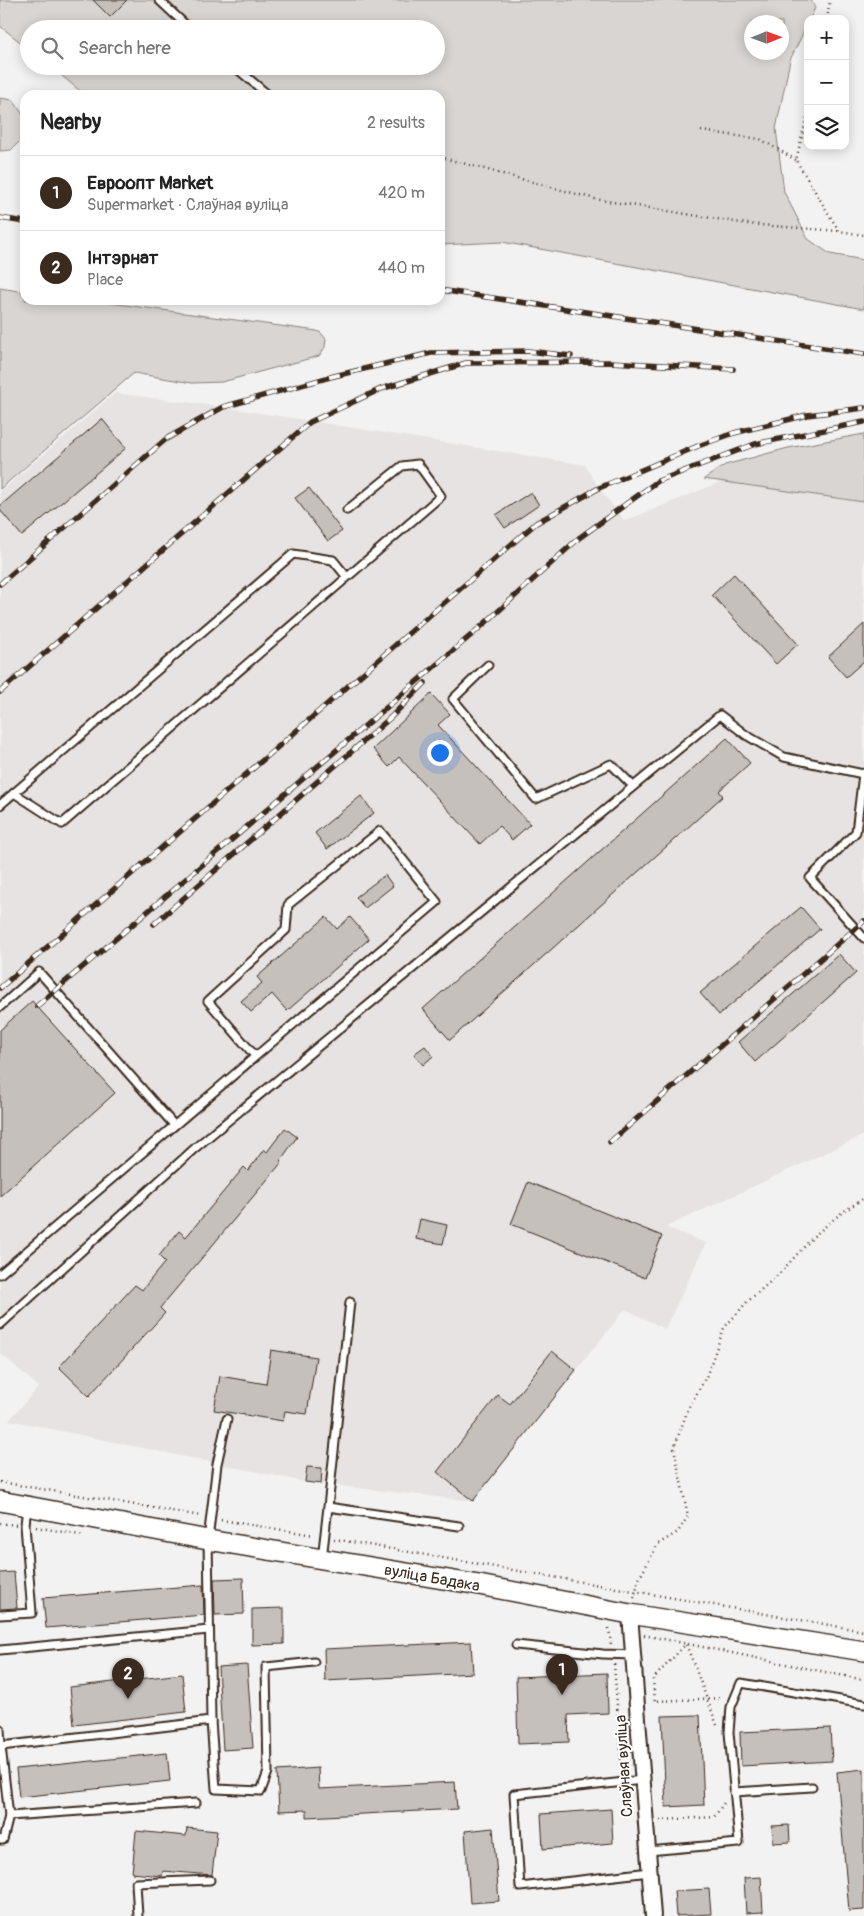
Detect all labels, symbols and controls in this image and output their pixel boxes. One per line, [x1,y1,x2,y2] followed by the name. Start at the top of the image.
[744,15,789,60] north arrow
[804,15,849,150] map controls
[804,15,849,60] button: +
[20,20,445,75] search box
[38,34,66,62] icon: search
[78,36,171,60] text: Search here
[804,60,849,105] button: −
[804,105,849,150] button: layers
[40,109,101,136] text: Nearby
[367,113,425,133] text: 2 results
[87,171,213,195] text: Евроопт Market
[53,183,59,203] text: 1
[378,183,425,203] text: 420 m
[87,195,288,215] text: Supermarket · Слаўная вуліца
[87,246,158,270] text: Інтэрнат
[52,258,60,278] text: 2
[378,258,425,278] text: 440 m
[87,270,123,290] text: Place
[427,740,453,766] your location
[383,1560,481,1596] street label: вуліца Бадака
[546,1654,578,1695] pin: 1
[112,1658,144,1699] pin: 2
[610,1714,638,1818] street label: Слаўная вуліца

